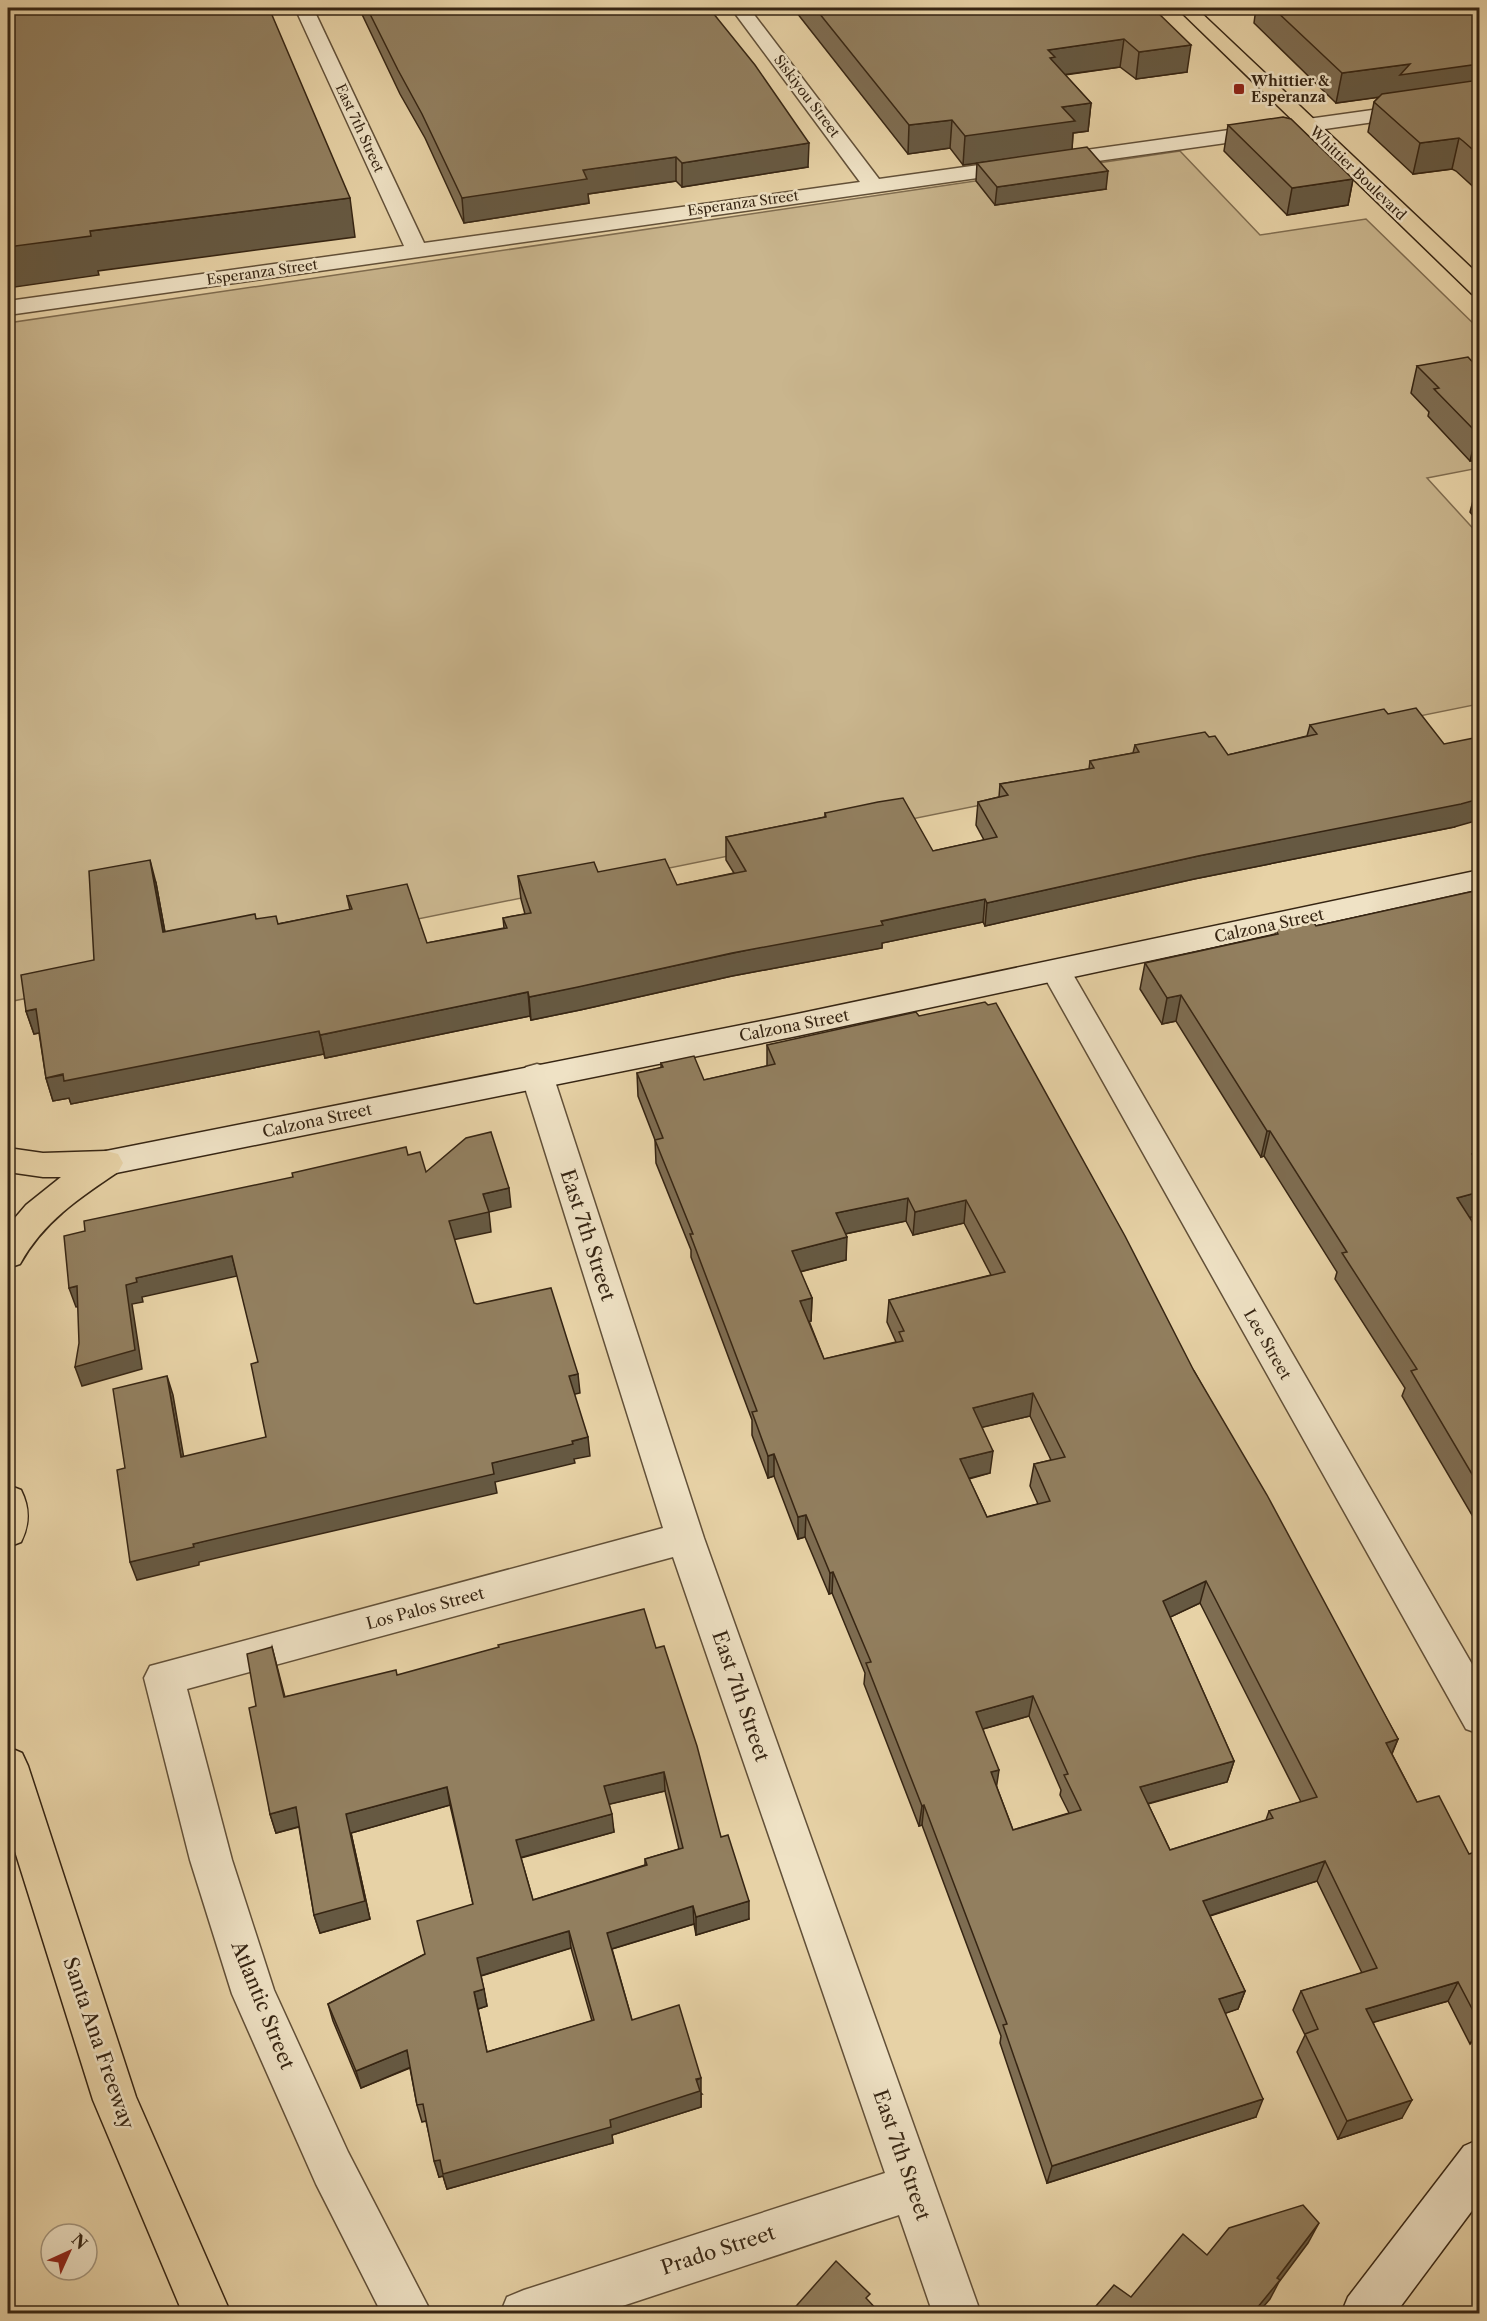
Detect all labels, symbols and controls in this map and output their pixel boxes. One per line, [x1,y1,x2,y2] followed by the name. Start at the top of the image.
[770,51,844,141] street label: Siskiyou Street
[1250,72,1330,106] place label: Whittier & Esperanza
[332,81,388,175] street label: East 7th Street
[1232,82,1246,96] marker: Whittier & Esperanza
[1305,122,1410,224] street label: Whittier Boulevard
[686,186,800,220] street label: Esperanza Street
[205,255,319,289] street label: Esperanza Street
[1212,904,1326,946] street label: Calzona Street
[737,1004,851,1045] street label: Calzona Street
[260,1099,374,1141] street label: Calzona Street
[555,1166,621,1304] street label: East 7th Street
[1240,1305,1296,1383] street label: Lee Street
[364,1583,487,1633] street label: Los Palos Street
[707,1627,775,1765] street label: East 7th Street
[226,1936,300,2073] street label: Atlantic Street
[58,1954,140,2133] street label: Santa Ana Freeway
[868,2086,936,2224] street label: East 7th Street
[658,2220,778,2280] street label: Prado Street
[39,2222,99,2282] north arrow
[68,2229,92,2253] text: N

